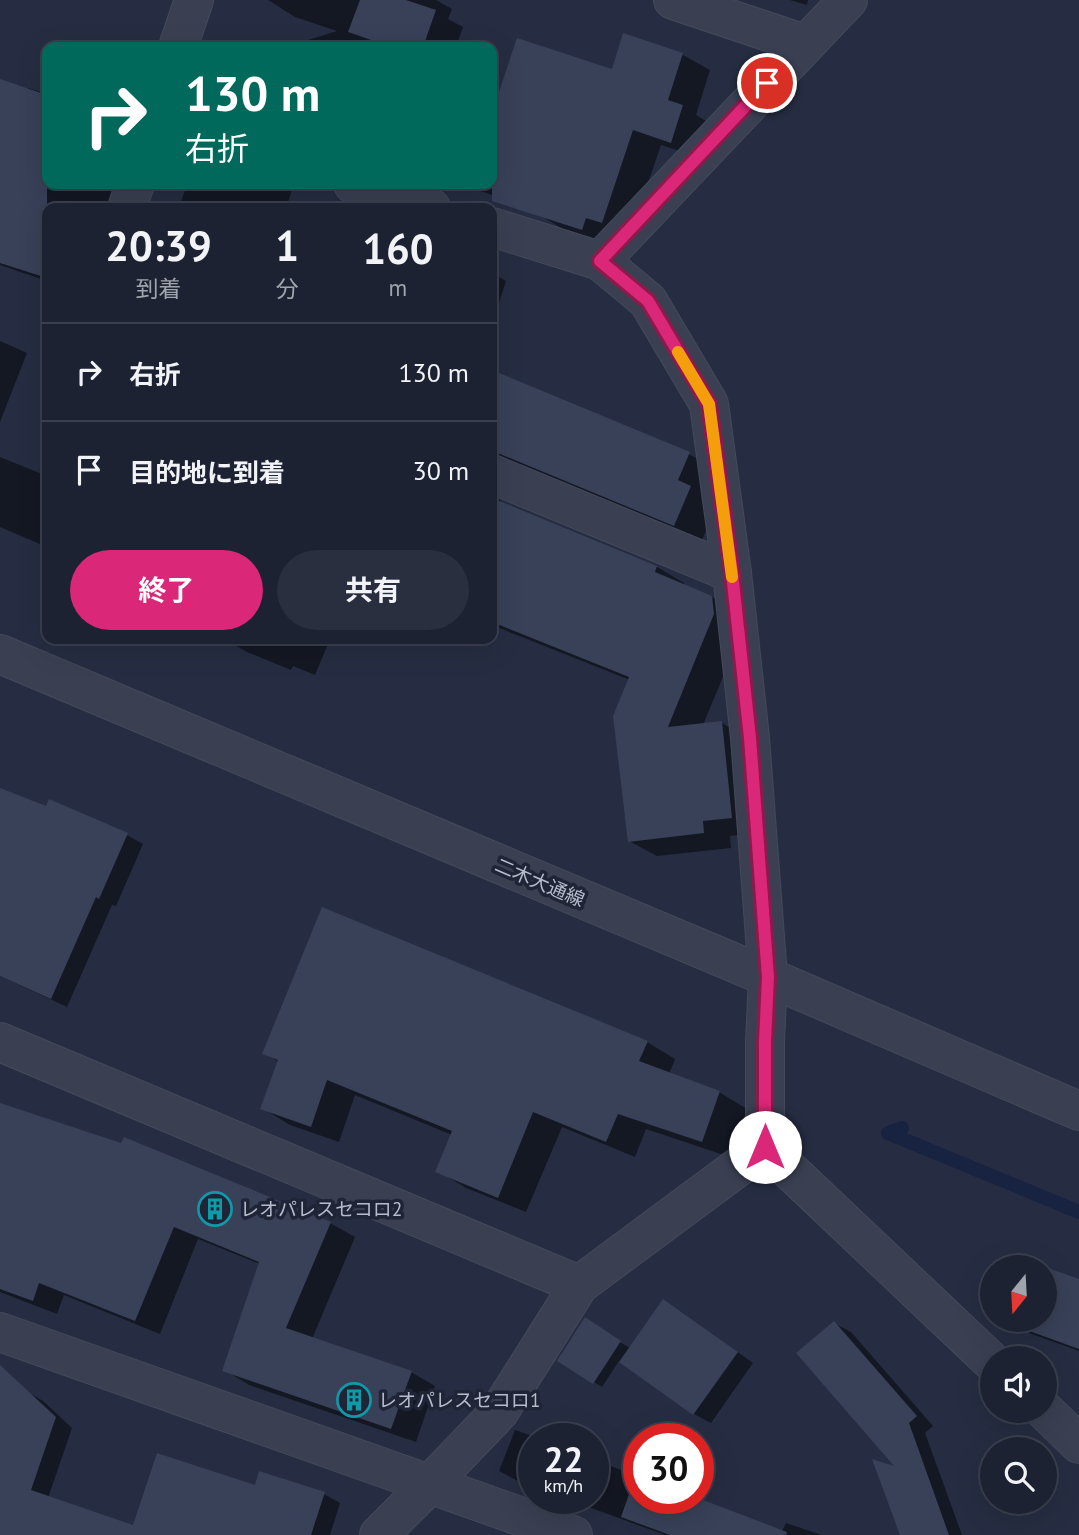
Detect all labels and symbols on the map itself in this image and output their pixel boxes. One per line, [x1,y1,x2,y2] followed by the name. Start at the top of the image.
[737,53,797,113] pin
[492,852,588,912] street label: 二木大通線
[728,1110,802,1184] position arrow
[196,1190,234,1228] building icon: レオパレスセコロ2
[240,1197,402,1221] place label: レオパレスセコロ2
[980,1255,1057,1332] north arrow
[335,1381,373,1419] building icon: レオパレスセコロ1
[378,1388,540,1412] place label: レオパレスセコロ1
[623,1423,714,1514] speed limit sign: 30

